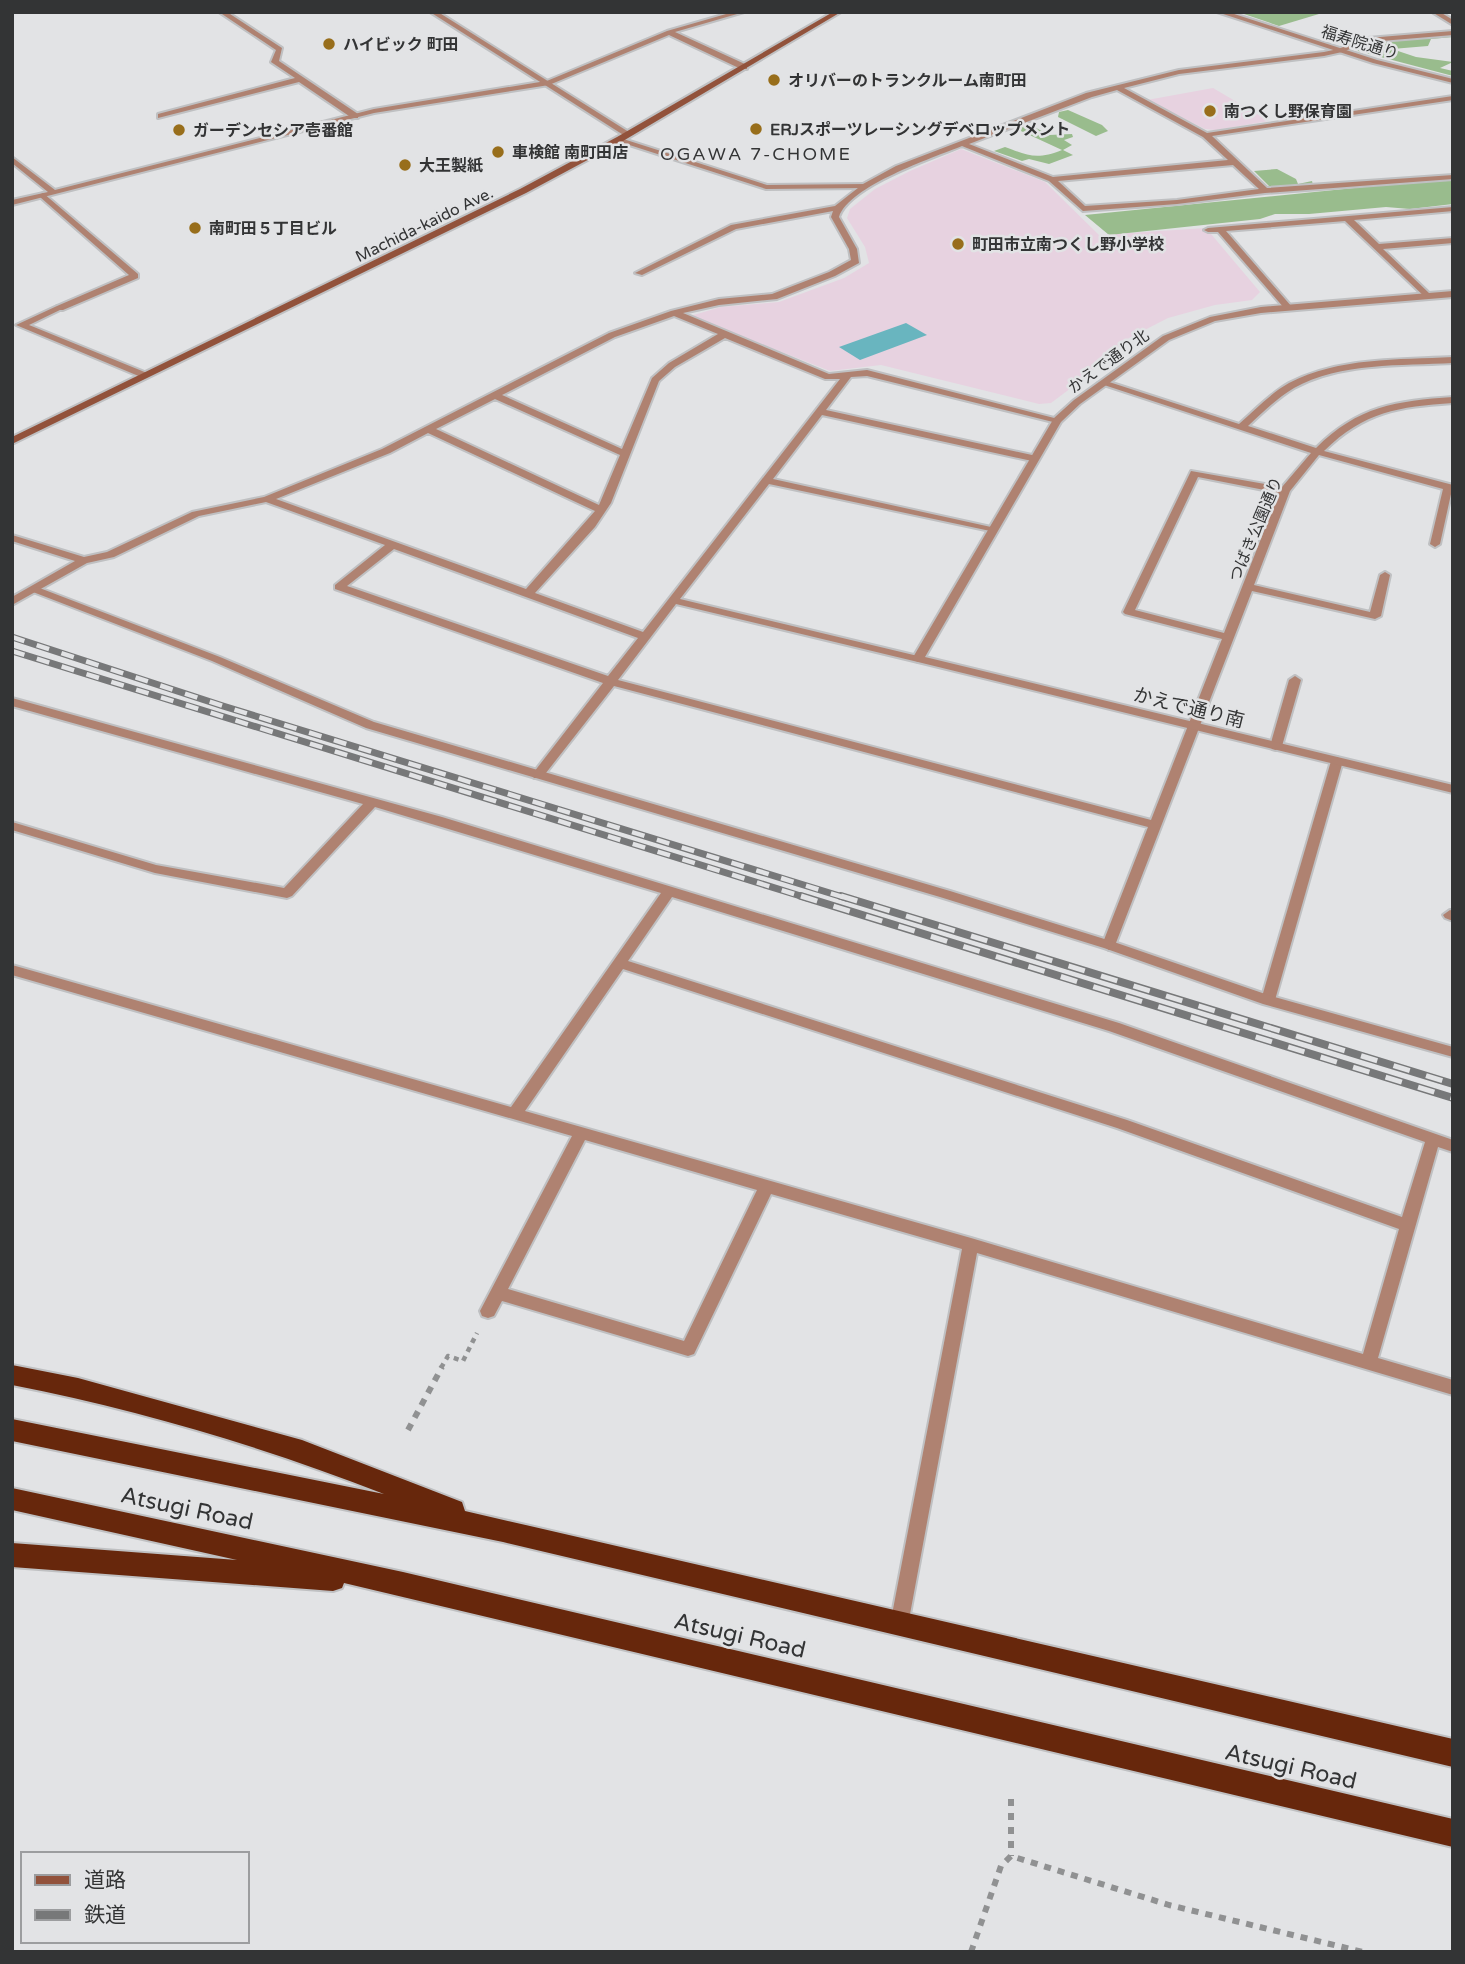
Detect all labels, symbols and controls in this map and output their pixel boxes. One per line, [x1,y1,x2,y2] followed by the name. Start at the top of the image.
[1319,22,1401,64] street label: 福寿院通り
[343,35,459,55] place label: ハイビック 町田
[321,36,337,52] marker: ハイビック 町田
[788,71,1027,91] place label: オリバーのトランクルーム南町田
[766,72,782,88] marker: オリバーのトランクルーム南町田
[1224,102,1352,122] place label: 南つくし野保育園
[1202,103,1218,119] marker: 南つくし野保育園
[770,120,1070,140] place label: ERJスポーツレーシングデベロップメント
[193,121,353,141] place label: ガーデンセシア壱番館
[748,121,764,137] marker: ERJスポーツレーシングデベロップメント
[171,122,187,138] marker: ガーデンセシア壱番館
[512,143,628,163] place label: 車検館 南町田店
[660,143,852,165] district label: OGAWA 7-CHOME
[490,144,506,160] marker: 車検館 南町田店
[419,156,483,176] place label: 大王製紙
[397,157,413,173] marker: 大王製紙
[352,183,497,267] street label: Machida-kaido Ave.
[209,219,337,239] place label: 南町田５丁目ビル
[187,220,203,236] marker: 南町田５丁目ビル
[972,235,1164,255] place label: 町田市立南つくし野小学校
[950,236,966,252] marker: 町田市立南つくし野小学校
[1064,326,1153,398] street label: かえで通り北
[1225,474,1287,585] street label: つばき公園通り
[1131,684,1246,732] street label: かえで通り南
[118,1481,255,1537] street label: Atsugi Road
[671,1607,808,1665] street label: Atsugi Road
[1222,1738,1359,1796] street label: Atsugi Road
[21,1852,248,1943] legend
[84,1868,126,1893] text: 道路
[84,1903,126,1928] text: 鉄道

